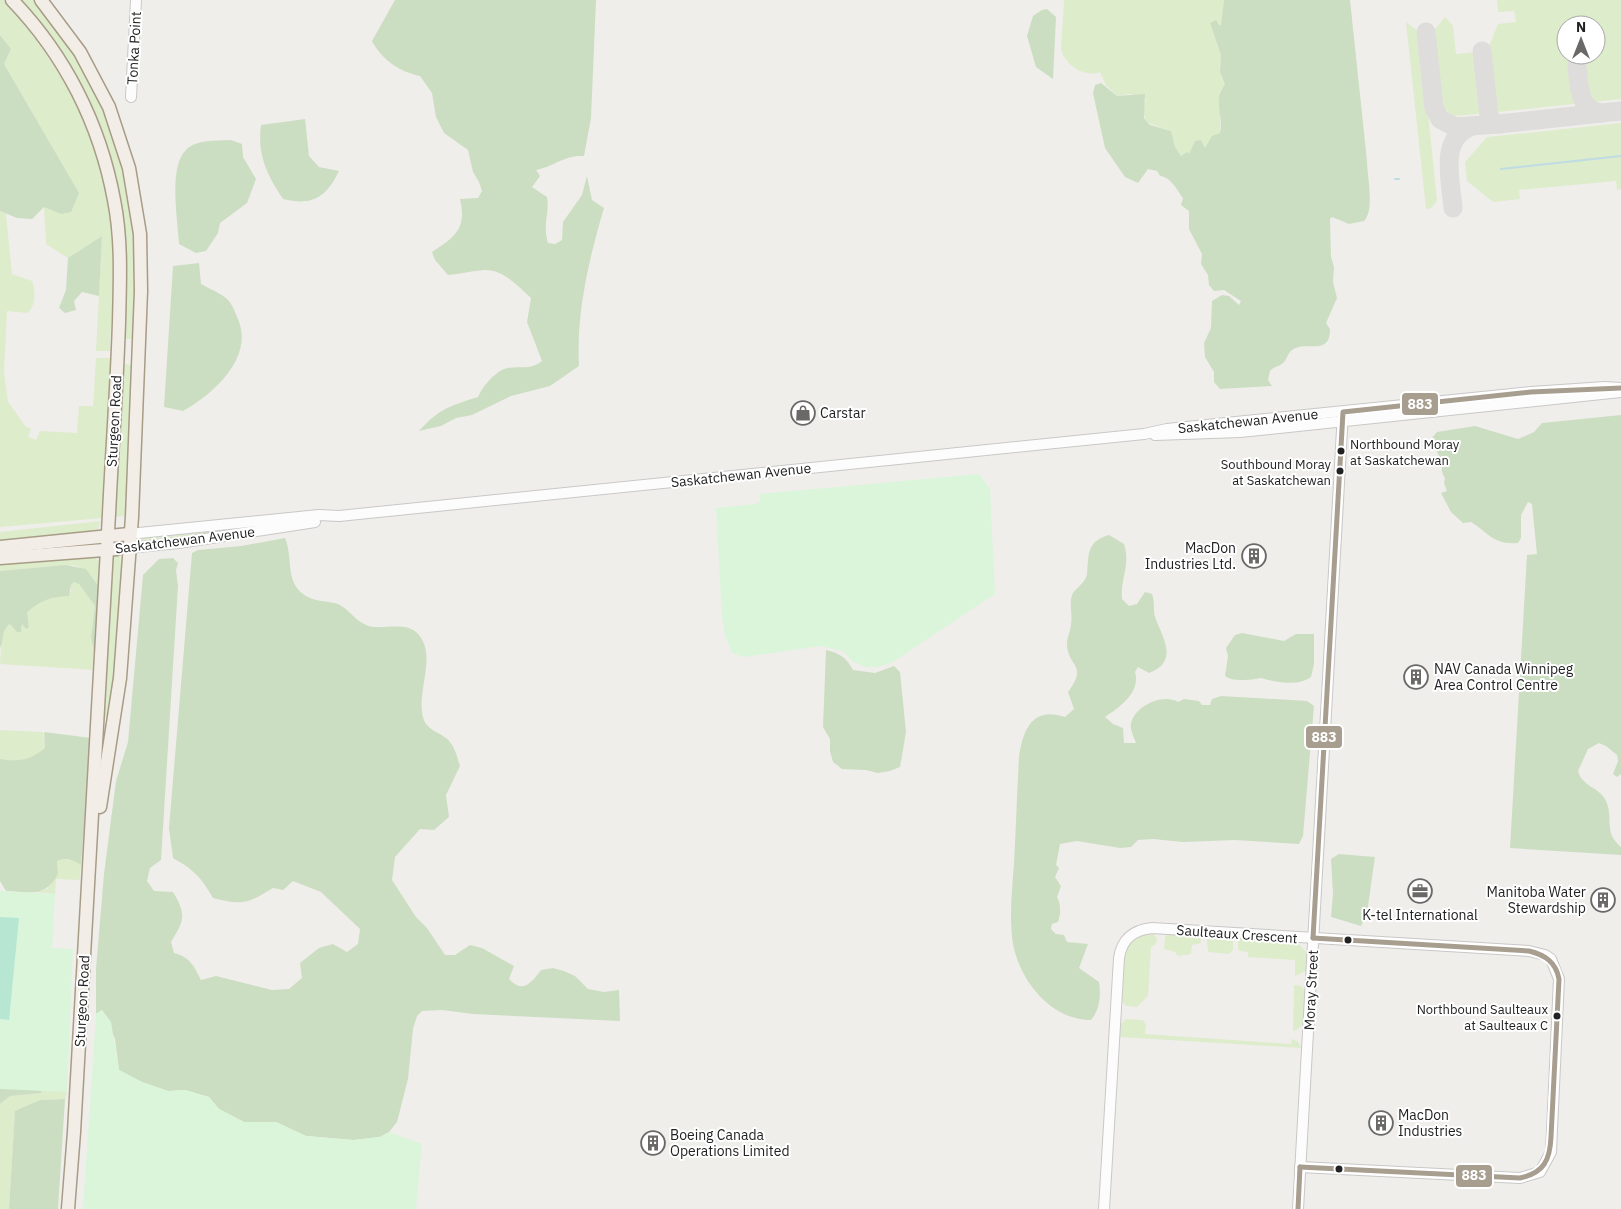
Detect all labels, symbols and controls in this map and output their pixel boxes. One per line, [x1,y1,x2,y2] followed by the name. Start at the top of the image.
[123,11,145,85] street label: Tonka Point
[1556,15,1606,65] north arrow
[1576,18,1586,36] text: N
[103,375,125,467] street label: Sturgeon Road
[1401,392,1439,416] line badge: 883
[1407,395,1433,413] text: 883
[790,400,816,426] shop icon: Carstar
[820,404,866,422] place label: Carstar
[1177,405,1319,437] street label: Saskatchewan Avenue
[1350,436,1460,469] place label: Northbound Moray at Saskatchewan
[1336,446,1346,456] marker: Northbound Moray at Saskatchewan
[1221,456,1332,489] place label: Southbound Moray at Saskatchewan
[670,459,812,491] street label: Saskatchewan Avenue
[1335,466,1345,476] marker: Southbound Moray at Saskatchewan
[114,522,256,558] street label: Saskatchewan Avenue
[1145,539,1236,573] place label: MacDon Industries Ltd.
[1241,543,1267,569] building icon: MacDon Industries Ltd.
[1434,660,1574,694] place label: NAV Canada Winnipeg Area Control Centre
[1403,664,1429,690] building icon: NAV Canada Winnipeg Area Control Centre
[1305,725,1343,749] line badge: 883
[1311,728,1337,746] text: 883
[1407,878,1433,904] office icon: K-tel International
[1487,883,1586,917] place label: Manitoba Water Stewardship
[1590,887,1616,913] building icon: Manitoba Water Stewardship
[1362,906,1478,924] place label: K-tel International
[1176,921,1298,947] street label: Saulteaux Crescent
[1343,935,1353,945] unlabelled marker
[1300,949,1322,1031] street label: Moray Street
[71,955,93,1047] street label: Sturgeon Road
[1417,1001,1548,1034] place label: Northbound Saulteaux at Saulteaux C
[1552,1011,1562,1021] marker: Northbound Saulteaux at Saulteaux C
[1398,1106,1463,1140] place label: MacDon Industries
[1368,1110,1394,1136] building icon: MacDon Industries
[670,1126,790,1160] place label: Boeing Canada Operations Limited
[640,1130,666,1156] building icon: Boeing Canada Operations Limited
[1334,1164,1344,1174] unlabelled marker
[1455,1164,1493,1188] line badge: 883
[1461,1166,1487,1184] text: 883

